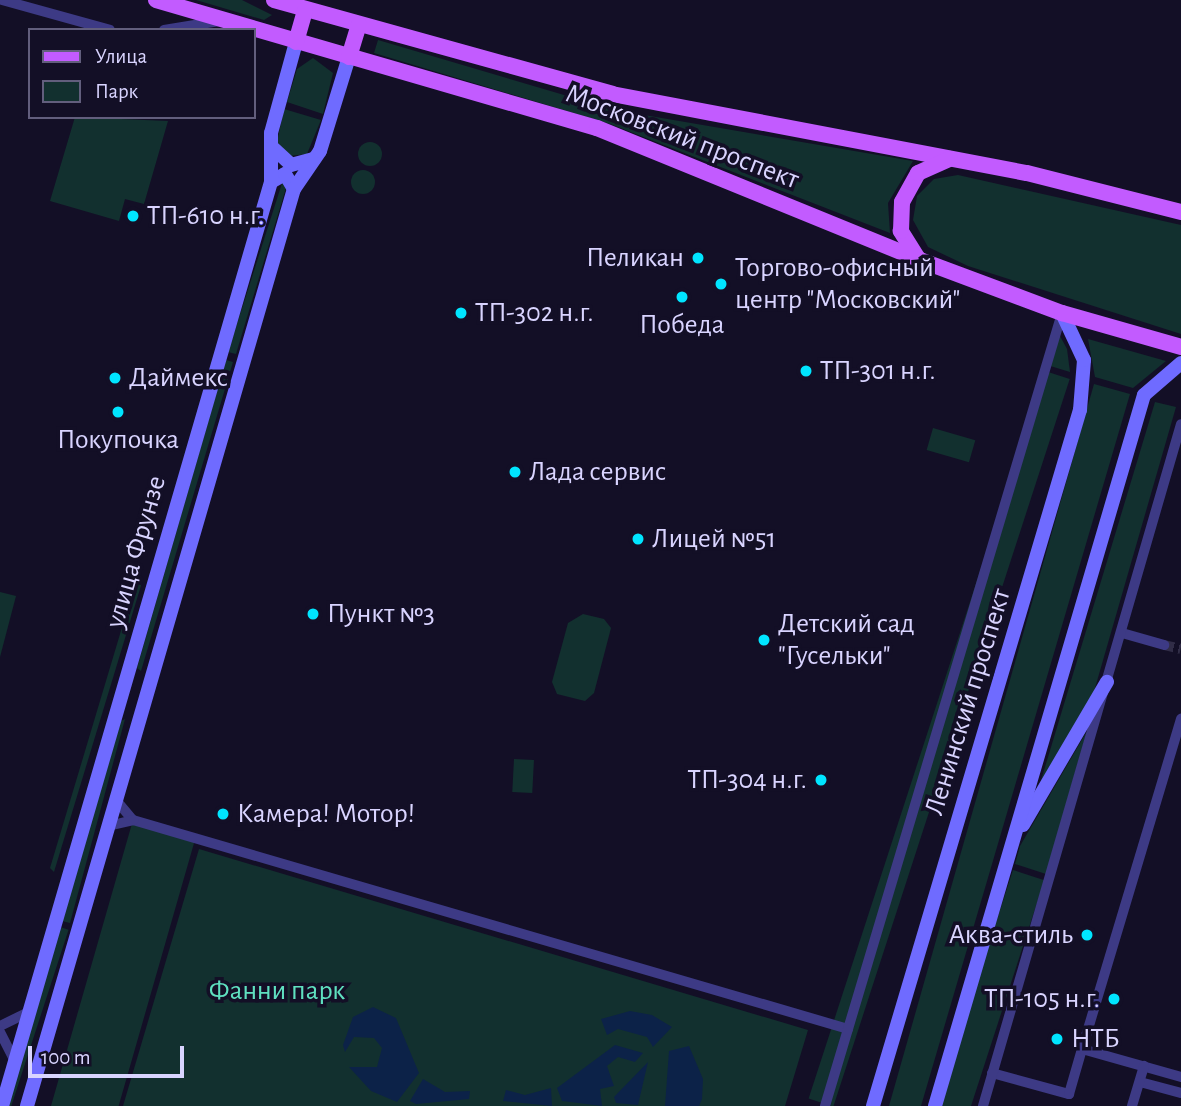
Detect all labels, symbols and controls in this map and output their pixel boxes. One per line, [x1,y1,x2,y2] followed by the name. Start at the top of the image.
[28,28,256,119] legend
[95,46,147,67] text: Улица
[560,77,804,197] street label: Московский проспект
[95,81,138,102] text: Парк
[147,199,264,233] place label: ТП-610 н.г.
[125,208,141,224] marker: ТП-610 н.г.
[586,241,684,275] place label: Пеликан
[690,250,706,266] marker: Пеликан
[735,251,960,317] place label: Торгово-офисный центр "Московский"
[713,276,729,292] marker: Торгово-офисный центр "Московский"
[674,289,690,305] marker: Победа
[475,296,594,330] place label: ТП-302 н.г.
[453,305,469,321] marker: ТП-302 н.г.
[639,308,725,342] place label: Победа
[820,354,936,388] place label: ТП-301 н.г.
[129,361,228,395] place label: Даймекс
[798,363,814,379] marker: ТП-301 н.г.
[107,370,123,386] marker: Даймекс
[110,404,126,420] marker: Покупочка
[57,423,179,457] place label: Покупочка
[529,455,666,489] place label: Лада сервис
[507,464,523,480] marker: Лада сервис
[98,472,174,632] street label: улица Фрунзе
[652,522,776,556] place label: Лицей №51
[630,531,646,547] marker: Лицей №51
[918,585,1018,819] street label: Ленинский проспект
[327,597,435,631] place label: Пункт №3
[305,606,321,622] marker: Пункт №3
[778,607,915,673] place label: Детский сад "Гусельки"
[756,632,772,648] marker: Детский сад "Гусельки"
[687,763,807,797] place label: ТП-304 н.г.
[813,772,829,788] marker: ТП-304 н.г.
[237,797,415,831] place label: Камера! Мотор!
[215,806,231,822] marker: Камера! Мотор!
[949,918,1073,952] place label: Аква-стиль
[1079,927,1095,943] marker: Аква-стиль
[209,974,345,1008] park label: Фанни парк
[984,982,1100,1016] place label: ТП-105 н.г.
[1106,991,1122,1007] marker: ТП-105 н.г.
[1071,1022,1120,1056] place label: НТБ
[1049,1031,1065,1047] marker: НТБ
[32,1032,187,1076] scale bar
[41,1047,91,1068] text: 100 m

